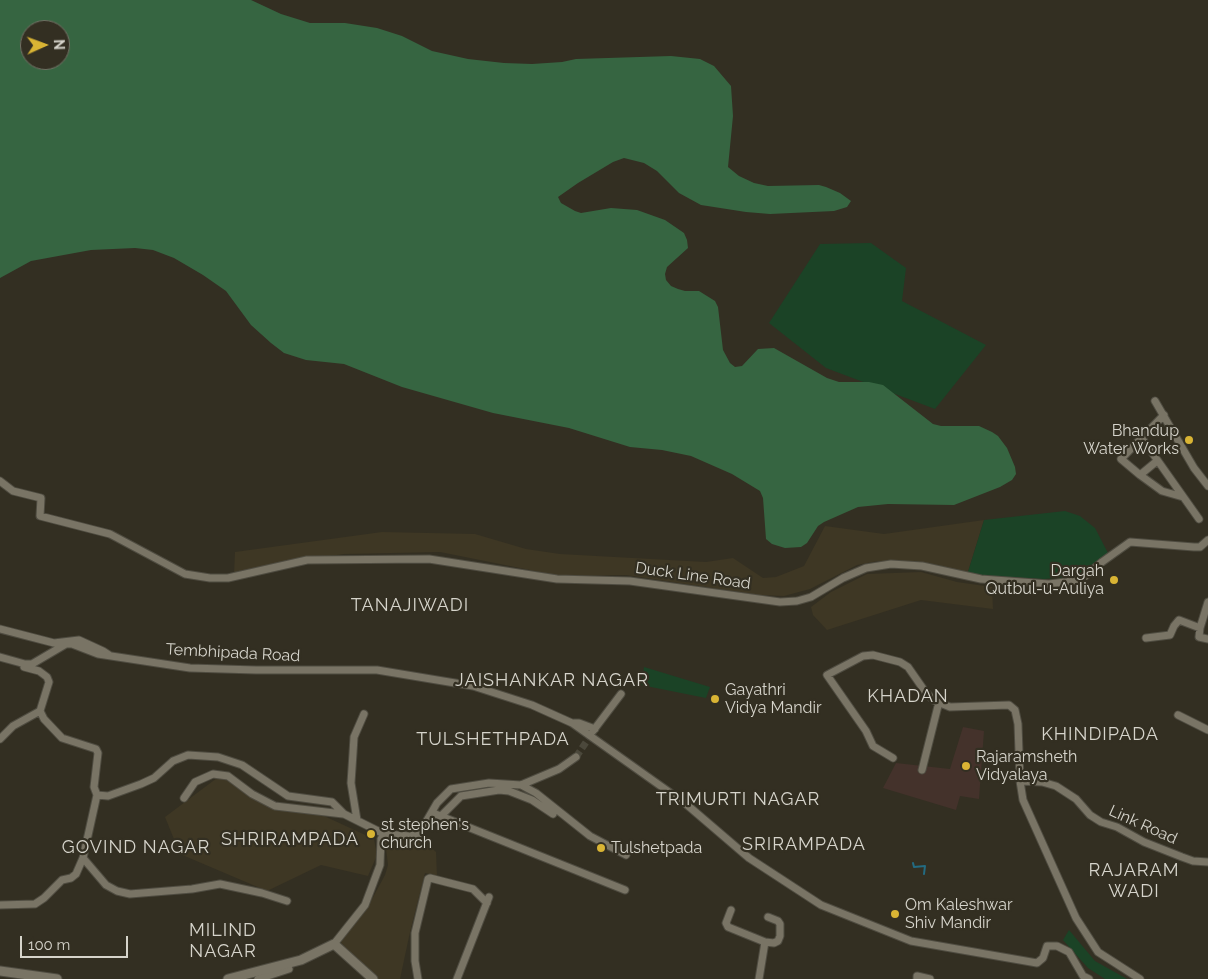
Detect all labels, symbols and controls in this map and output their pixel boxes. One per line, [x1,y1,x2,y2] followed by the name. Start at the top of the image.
[20,20,70,70] north arrow
[51,39,67,50] text: N
[1083,421,1179,459] place label: Bhandup Water Works
[1183,434,1195,446] marker: Bhandup Water Works
[634,558,752,594] street label: Duck Line Road
[986,561,1104,599] place label: Dargah Qutbul-u-Auliya
[1108,574,1120,586] marker: Dargah Qutbul-u-Auliya
[350,595,470,617] district label: TANAJIWADI
[165,640,301,666] street label: Tembhipada Road
[453,670,651,692] district label: JAISHANKAR NAGAR
[725,680,822,718] place label: Gayathri Vidya Mandir
[866,686,950,708] district label: KHADAN
[709,693,721,705] marker: Gayathri Vidya Mandir
[1040,724,1160,746] district label: KHINDIPADA
[415,729,571,751] district label: TULSHETHPADA
[976,747,1077,785] place label: Rajaramsheth Vidyalaya
[960,760,972,772] marker: Rajaramsheth Vidyalaya
[654,789,822,811] district label: TRIMURTI NAGAR
[1106,801,1180,849] street label: Link Road
[381,815,469,853] place label: st stephen's church
[365,828,377,840] marker: st stephen's church
[220,829,360,851] district label: SHRIRAMPADA
[741,834,867,856] district label: SRIRAMPADA
[60,837,212,859] district label: GOVIND NAGAR
[611,838,702,858] place label: Tulshetpada
[595,842,607,854] marker: Tulshetpada
[1088,860,1180,902] district label: RAJARAM WADI
[905,895,1012,933] place label: Om Kaleshwar Shiv Mandir
[889,908,901,920] marker: Om Kaleshwar Shiv Mandir
[188,920,258,962] district label: MILIND NAGAR
[22,926,130,958] scale bar
[28,936,70,954] text: 100 m

